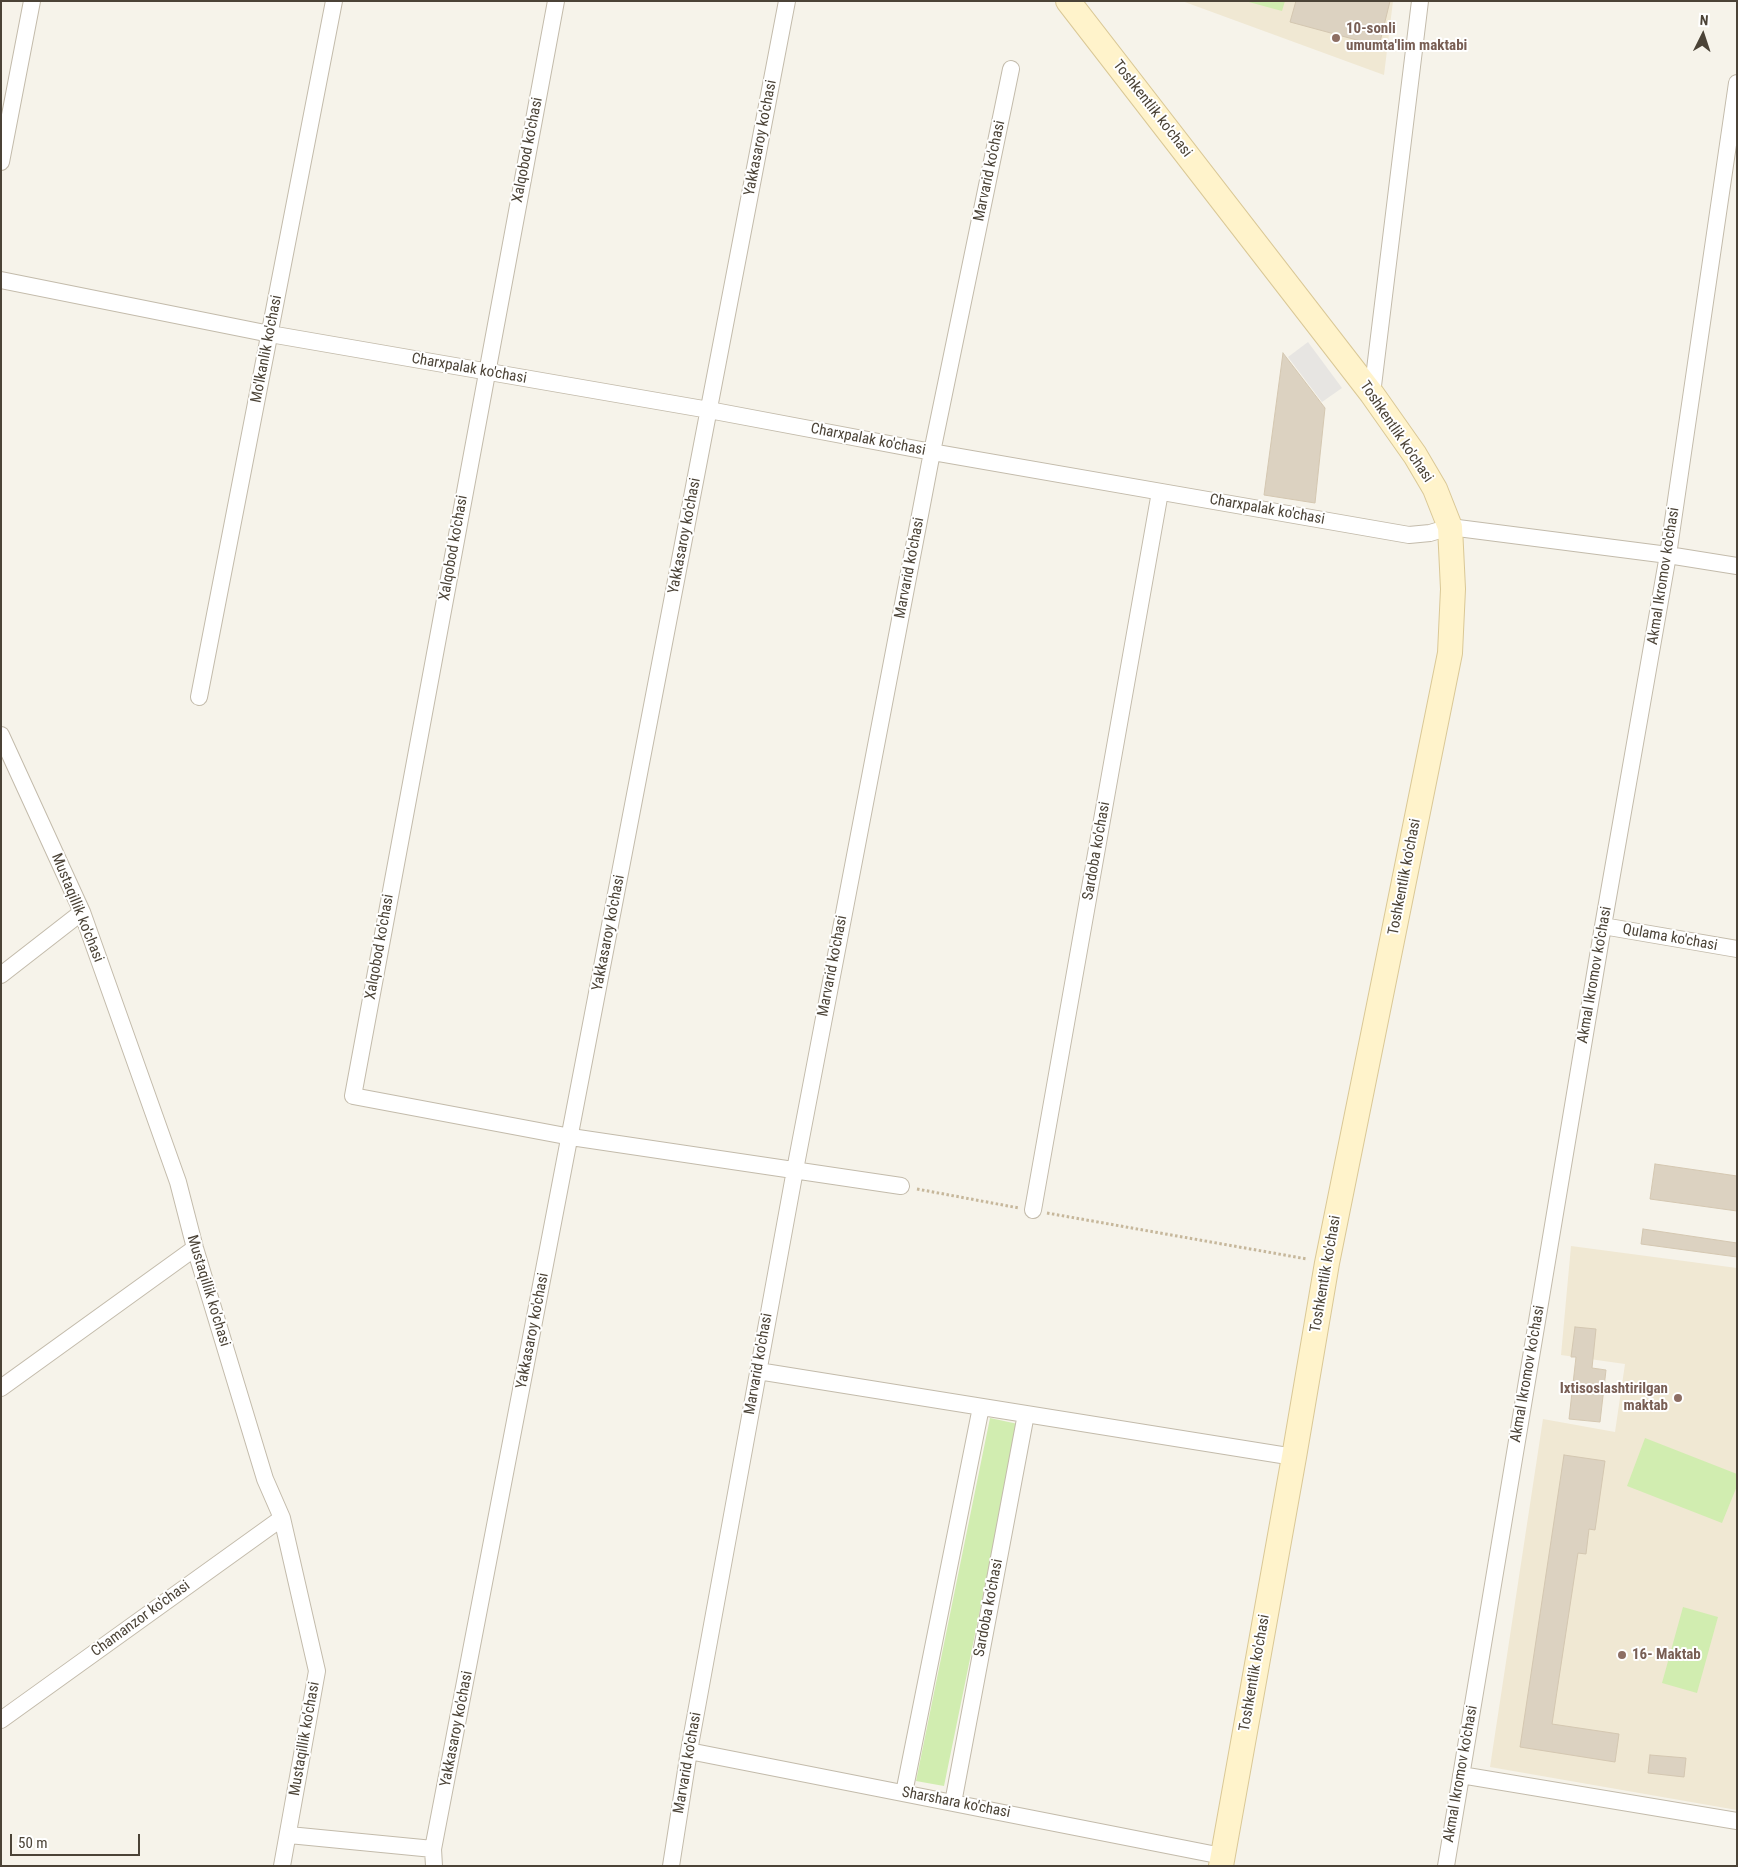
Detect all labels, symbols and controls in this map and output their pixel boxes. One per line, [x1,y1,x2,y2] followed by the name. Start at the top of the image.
[1678,10,1728,60] north arrow
[1699,12,1709,28] text: N
[1346,20,1467,55] place label: 10-sonli umumta'lim maktabi
[1330,32,1342,44] marker: 10-sonli umumta'lim maktabi
[1109,57,1195,161] street label: Toshkentlik ko'chasi
[741,78,781,198] street label: Yakkasaroy ko'chasi
[509,96,547,204] street label: Xalqobod ko'chasi
[971,119,1009,223] street label: Marvarid ko'chasi
[248,294,286,404] street label: Mo'lkanlik ko'chasi
[410,350,528,388] street label: Charxpalak ko'chasi
[1355,378,1437,486] street label: Toshkentlik ko'chasi
[809,420,927,460] street label: Charxpalak ko'chasi
[665,476,705,596] street label: Yakkasaroy ko'chasi
[1208,491,1326,529] street label: Charxpalak ko'chasi
[436,494,472,602] street label: Xalqobod ko'chasi
[1644,506,1684,646] street label: Akmal Ikromov ko'chasi
[891,516,929,620] street label: Marvarid ko'chasi
[1079,800,1115,902] street label: Sardoba ko'chasi
[1385,817,1425,937] street label: Toshkentlik ko'chasi
[47,851,107,965] street label: Mustaqillik ko'chasi
[589,873,629,993] street label: Yakkasaroy ko'chasi
[362,893,398,1001] street label: Xalqobod ko'chasi
[1574,905,1616,1045] street label: Akmal Ikromov ko'chasi
[814,914,852,1018] street label: Marvarid ko'chasi
[1621,921,1719,955] street label: Qulama ko'chasi
[1307,1214,1345,1334] street label: Toshkentlik ko'chasi
[182,1233,234,1349] street label: Mustaqillik ko'chasi
[513,1271,553,1391] street label: Yakkasaroy ko'chasi
[1507,1304,1549,1444] street label: Akmal Ikromov ko'chasi
[741,1312,777,1416] street label: Marvarid ko'chasi
[1560,1380,1668,1415] place label: Ixtisoslashtirilgan maktab
[1672,1392,1684,1404] marker: Ixtisoslashtirilgan maktab
[971,1557,1007,1659] street label: Sardoba ko'chasi
[88,1577,194,1661] street label: Chamanzor ko'chasi
[1236,1613,1274,1733] street label: Toshkentlik ko'chasi
[1632,1646,1701,1664] place label: 16- Maktab
[1616,1649,1628,1661] marker: 16- Maktab
[437,1669,477,1789] street label: Yakkasaroy ko'chasi
[286,1680,324,1798] street label: Mustaqillik ko'chasi
[1440,1704,1482,1844] street label: Akmal Ikromov ko'chasi
[670,1711,706,1815] street label: Marvarid ko'chasi
[900,1784,1012,1822] street label: Sharshara ko'chasi
[12,1824,142,1856] scale bar
[18,1834,48,1852] text: 50 m

